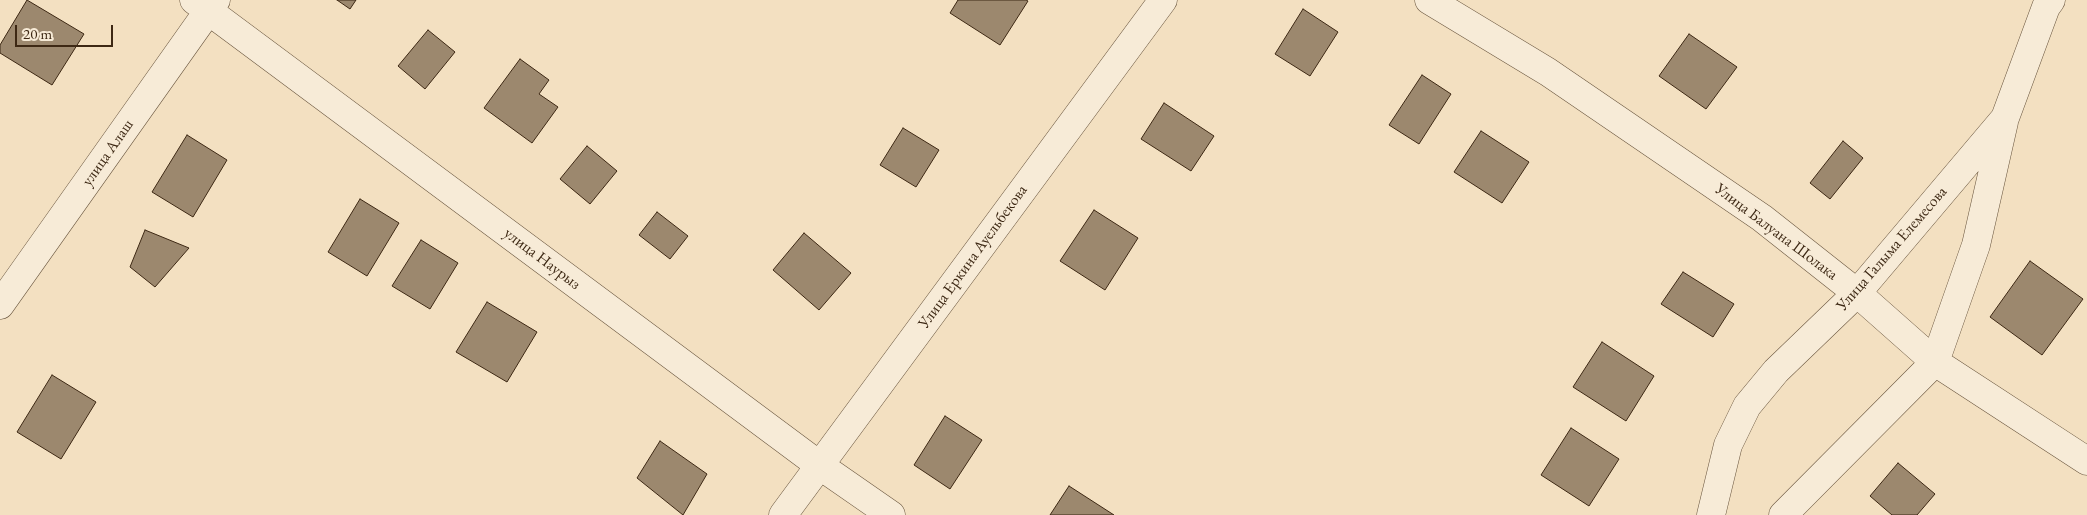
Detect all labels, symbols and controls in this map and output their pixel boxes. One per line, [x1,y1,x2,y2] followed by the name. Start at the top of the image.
[18,15,115,47] scale bar
[23,24,52,43] text: 20 m
[78,116,138,190] street label: улица Алаш
[1711,179,1841,285] street label: Улица Балуана Шолака
[914,181,1032,333] street label: Улица Еркина Ауельбекова
[1833,183,1951,315] street label: Улица Галыма Елемесова
[500,224,584,294] street label: улица Наурыз

